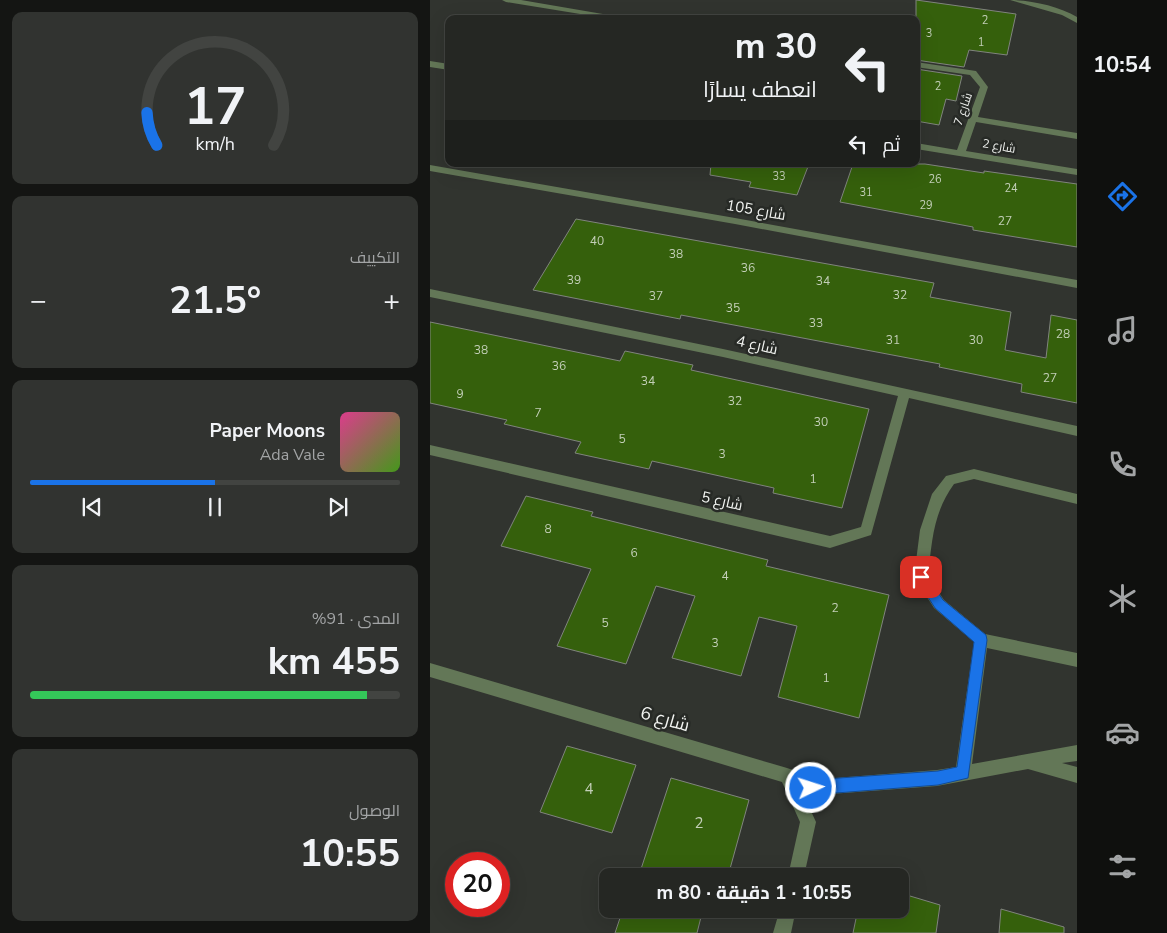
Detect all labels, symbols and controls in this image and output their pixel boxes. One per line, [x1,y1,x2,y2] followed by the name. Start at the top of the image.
[982,13,988,28] house number: 2
[735,23,817,70] text: 30 m
[926,26,932,41] house number: 3
[835,35,900,100] icon: left
[978,35,984,50] house number: 1
[1093,50,1151,80] text: 10:54
[184,71,246,142] text: 17
[703,75,817,105] text: انعطف يسارًا
[935,79,941,94] house number: 2
[950,90,976,127] street label: شارع 7
[844,130,872,158] icon: left
[195,132,235,156] text: km/h
[882,132,900,158] text: ثم
[981,135,1017,157] street label: شارع 2
[772,169,786,184] house number: 33
[928,172,942,187] house number: 26
[1105,179,1140,214] icon: directions
[1004,181,1018,196] house number: 24
[859,185,873,200] house number: 31
[725,195,787,226] street label: شارع 105
[919,198,933,213] house number: 29
[998,213,1012,229] house number: 27
[590,233,604,249] house number: 40
[669,246,683,262] house number: 38
[350,247,400,269] text: التكييف
[741,260,755,276] house number: 36
[567,272,581,288] house number: 39
[816,273,830,289] house number: 34
[169,275,261,326] text: 21.5°
[30,282,47,320] text: −
[383,282,400,320] text: +
[893,287,907,303] house number: 32
[649,288,663,304] house number: 37
[726,300,740,316] house number: 35
[1105,313,1140,348] icon: music
[809,315,823,331] house number: 33
[1056,326,1070,342] house number: 28
[734,331,780,360] street label: شارع 4
[886,332,900,348] house number: 31
[969,332,983,348] house number: 30
[474,342,488,358] house number: 38
[552,358,566,374] house number: 36
[1043,370,1057,386] house number: 27
[641,373,655,389] house number: 34
[456,386,464,402] house number: 9
[728,393,742,409] house number: 32
[534,405,542,421] house number: 7
[814,414,828,430] house number: 30
[210,418,325,444] text: Paper Moons
[618,431,626,447] house number: 5
[260,444,325,466] text: Ada Vale
[718,446,726,462] house number: 3
[1105,447,1140,482] icon: phone
[809,471,817,487] house number: 1
[699,487,745,516] street label: شارع 5
[78,493,106,521] icon: previous
[201,493,229,521] icon: pause
[324,493,352,521] icon: next
[544,521,552,537] house number: 8
[630,545,638,561] house number: 6
[900,556,942,598] pin
[907,563,935,591] icon: arrive
[721,568,729,584] house number: 4
[1105,581,1140,616] icon: climate
[831,600,839,616] house number: 2
[312,608,400,630] text: المدى · 91%
[601,615,609,631] house number: 5
[711,635,719,651] house number: 3
[268,636,400,687] text: 455 km
[822,670,830,686] house number: 1
[638,701,692,737] street label: شارع 6
[1105,715,1140,750] icon: car
[784,761,836,813] position arrow
[584,779,594,799] house number: 4
[349,800,400,822] text: الوصول
[694,813,704,833] house number: 2
[299,828,400,879] text: 10:55
[1105,849,1140,884] icon: filters
[445,852,510,917] speed limit sign: 20
[656,880,852,906] text: 10:55 · 1 دقيقة · 80 m

